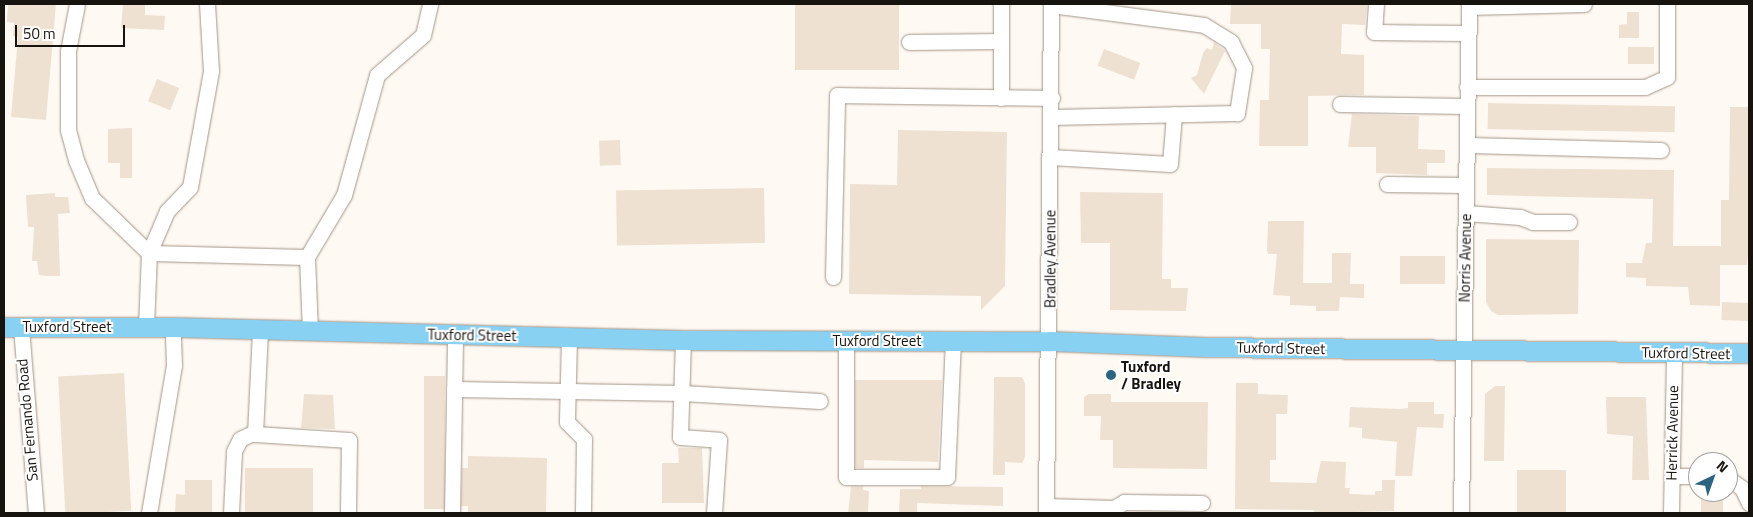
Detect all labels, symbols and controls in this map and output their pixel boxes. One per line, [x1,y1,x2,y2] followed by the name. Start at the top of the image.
[18,15,128,47] scale bar
[23,22,56,45] text: 50 m
[1041,210,1059,308] street label: Bradley Avenue
[1455,213,1475,303] street label: Norris Avenue
[23,318,111,336] street label: Tuxford Street
[427,325,517,345] street label: Tuxford Street
[833,332,921,350] street label: Tuxford Street
[1236,338,1326,358] street label: Tuxford Street
[1641,343,1731,363] street label: Tuxford Street
[1121,357,1181,392] place label: Tuxford / Bradley
[13,358,41,482] street label: San Fernando Road
[1105,369,1117,381] marker: Tuxford / Bradley
[1662,385,1682,481] street label: Herrick Avenue
[1688,452,1738,502] north arrow
[1712,455,1733,477] text: N

